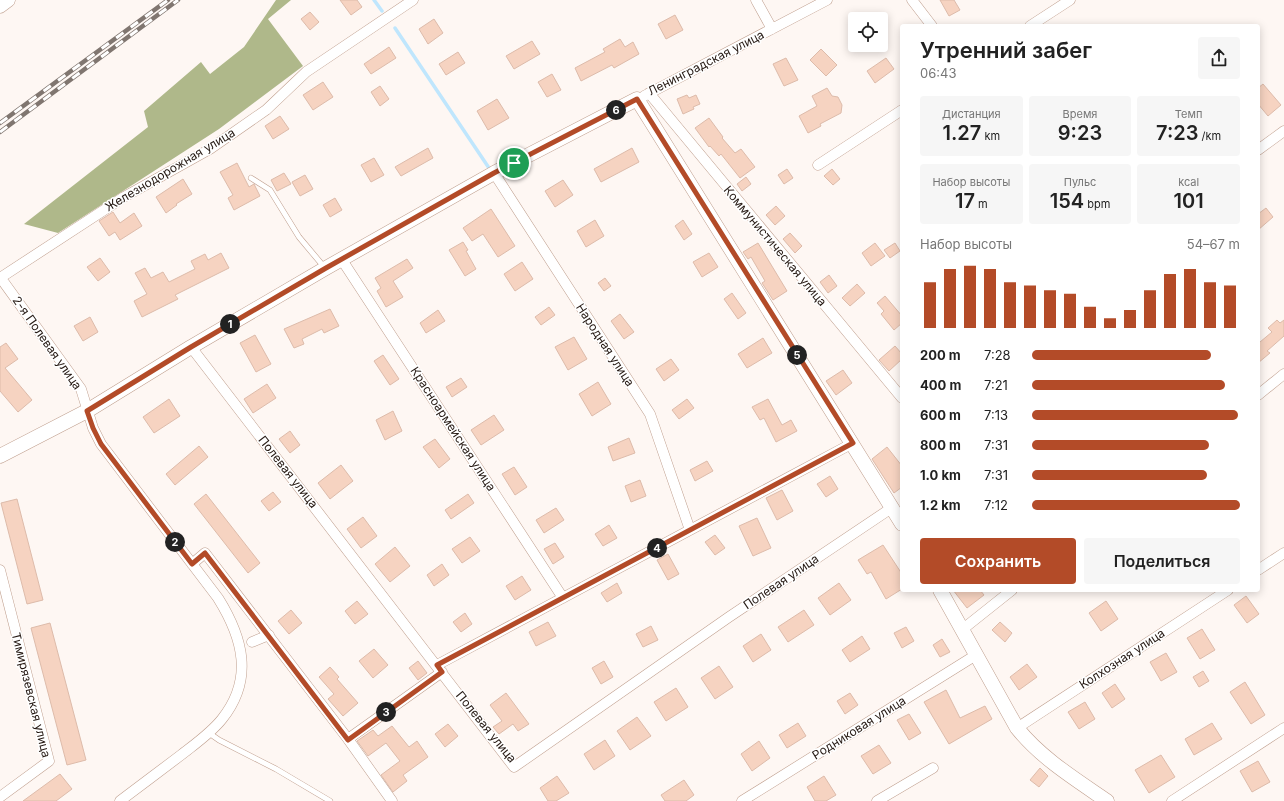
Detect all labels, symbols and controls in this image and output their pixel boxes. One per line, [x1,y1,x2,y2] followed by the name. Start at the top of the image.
[848,12,888,52] map controls
[848,12,888,52] button: locate
[645,27,766,98] street label: Ленинградская улица
[920,37,1092,63] text: Утренний забег
[1198,37,1240,79] button: share
[920,65,956,81] text: 06:43
[606,100,626,120] pin: 6
[612,103,620,117] text: 6
[942,107,1001,121] text: Дистанция
[1063,107,1097,121] text: Время
[1175,107,1202,121] text: Темп
[943,121,981,145] text: 1.27
[1058,121,1102,145] text: 9:23
[1156,121,1199,145] text: 7:23
[102,125,237,214] street label: Железнодорожная улица
[981,129,1000,143] text: km
[1199,129,1221,143] text: /km
[497,146,531,180] pin
[503,152,525,174] icon: arrive
[932,175,1010,189] text: Набор высоты
[1064,175,1096,189] text: Пульс
[1178,175,1199,189] text: kcal
[721,183,830,309] street label: Коммунистическая улица
[955,189,975,213] text: 17
[1050,189,1084,213] text: 154
[1174,189,1204,213] text: 101
[975,197,988,211] text: m
[1084,197,1110,211] text: bpm
[920,236,1012,252] text: Набор высоты
[1187,236,1240,252] text: 54–67 m
[10,293,85,392] street label: 2-я Полевая улица
[573,301,638,389] street label: Народная улица
[220,314,240,334] pin: 1
[228,317,232,331] text: 1
[787,345,807,365] pin: 5
[920,347,961,363] text: 200 m
[984,347,1011,363] text: 7:28
[793,348,801,362] text: 5
[408,364,499,494] street label: Красноармейская улица
[920,377,961,393] text: 400 m
[984,377,1008,393] text: 7:21
[920,407,961,423] text: 600 m
[984,407,1008,423] text: 7:13
[256,433,321,511] street label: Полевая улица
[920,437,961,453] text: 800 m
[984,437,1008,453] text: 7:31
[920,467,961,483] text: 1.0 km
[984,467,1008,483] text: 7:31
[920,497,961,513] text: 1.2 km
[984,497,1008,513] text: 7:12
[165,532,185,552] pin: 2
[172,535,178,549] text: 2
[647,538,667,558] pin: 4
[920,538,1076,584] button: Сохранить
[1084,538,1240,584] button: Поделиться
[653,541,661,555] text: 4
[740,551,821,612] street label: Полевая улица
[1076,625,1167,692] street label: Колхозная улица
[9,631,54,759] street label: Тимирязевская улица
[453,688,520,765] street label: Полевая улица
[809,693,908,762] street label: Родниковая улица
[376,702,396,722] pin: 3
[382,705,390,719] text: 3

